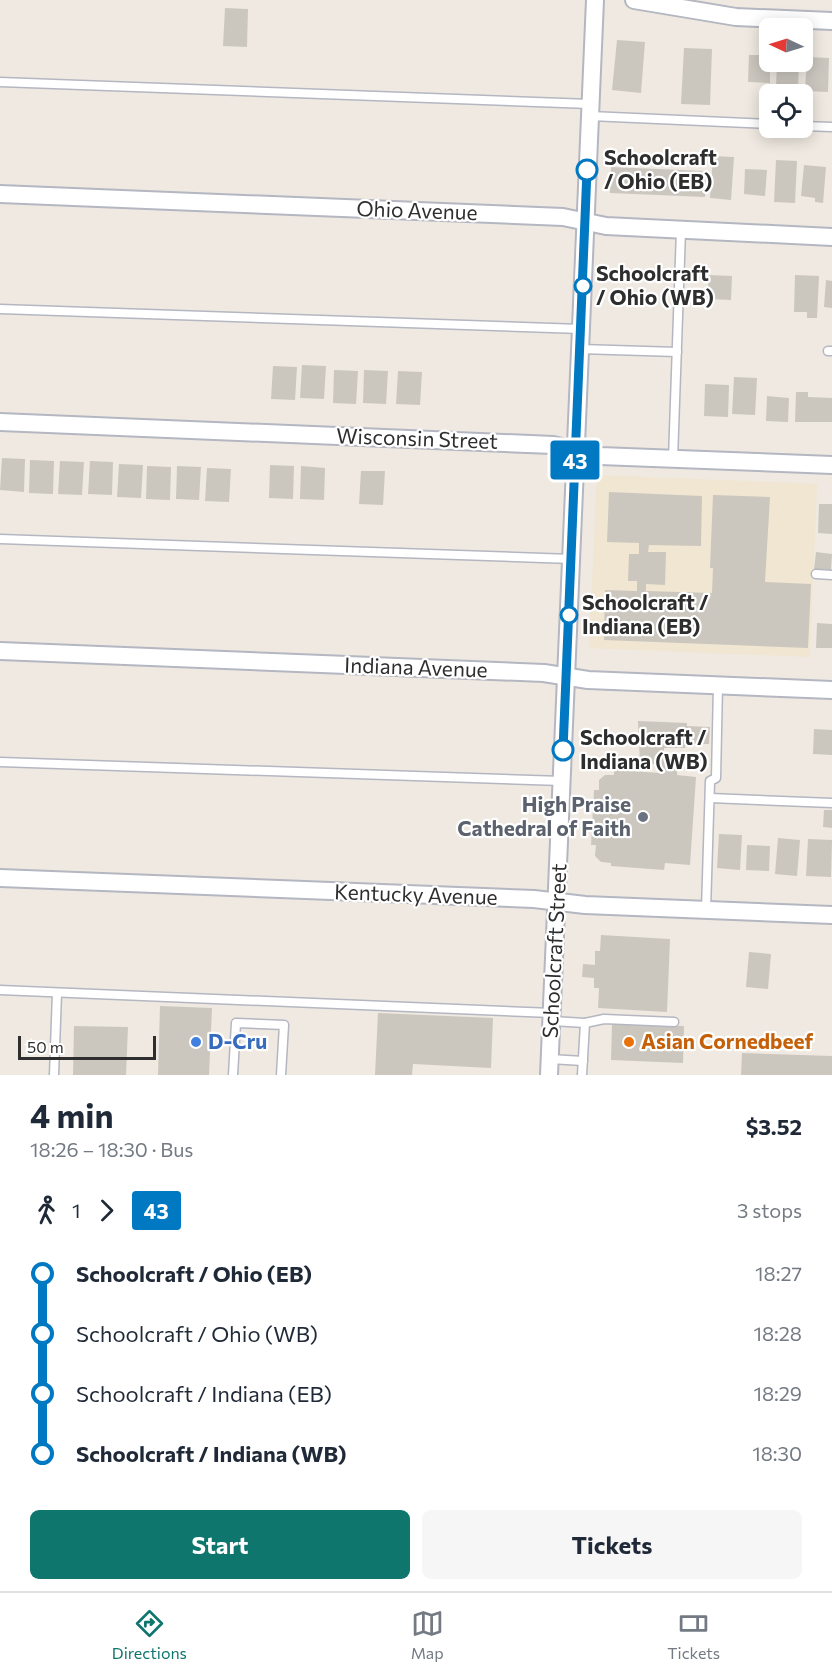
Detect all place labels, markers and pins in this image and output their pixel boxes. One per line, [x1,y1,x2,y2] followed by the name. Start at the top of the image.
[604,144,717,193] place label: Schoolcraft / Ohio (EB)
[576,159,598,181] marker: Schoolcraft / Ohio (EB)
[596,260,714,309] place label: Schoolcraft / Ohio (WB)
[574,277,592,295] marker: Schoolcraft / Ohio (WB)
[582,589,709,638] place label: Schoolcraft / Indiana (EB)
[560,606,578,624] marker: Schoolcraft / Indiana (EB)
[580,724,708,773] place label: Schoolcraft / Indiana (WB)
[552,739,574,761] marker: Schoolcraft / Indiana (WB)
[457,791,631,840] place label: High Praise Cathedral of Faith
[636,810,650,824] marker: High Praise Cathedral of Faith
[208,1028,267,1053] place label: D-Cru
[641,1028,813,1053] place label: Asian Cornedbeef
[189,1035,203,1049] marker: D-Cru
[622,1035,636,1049] marker: Asian Cornedbeef

